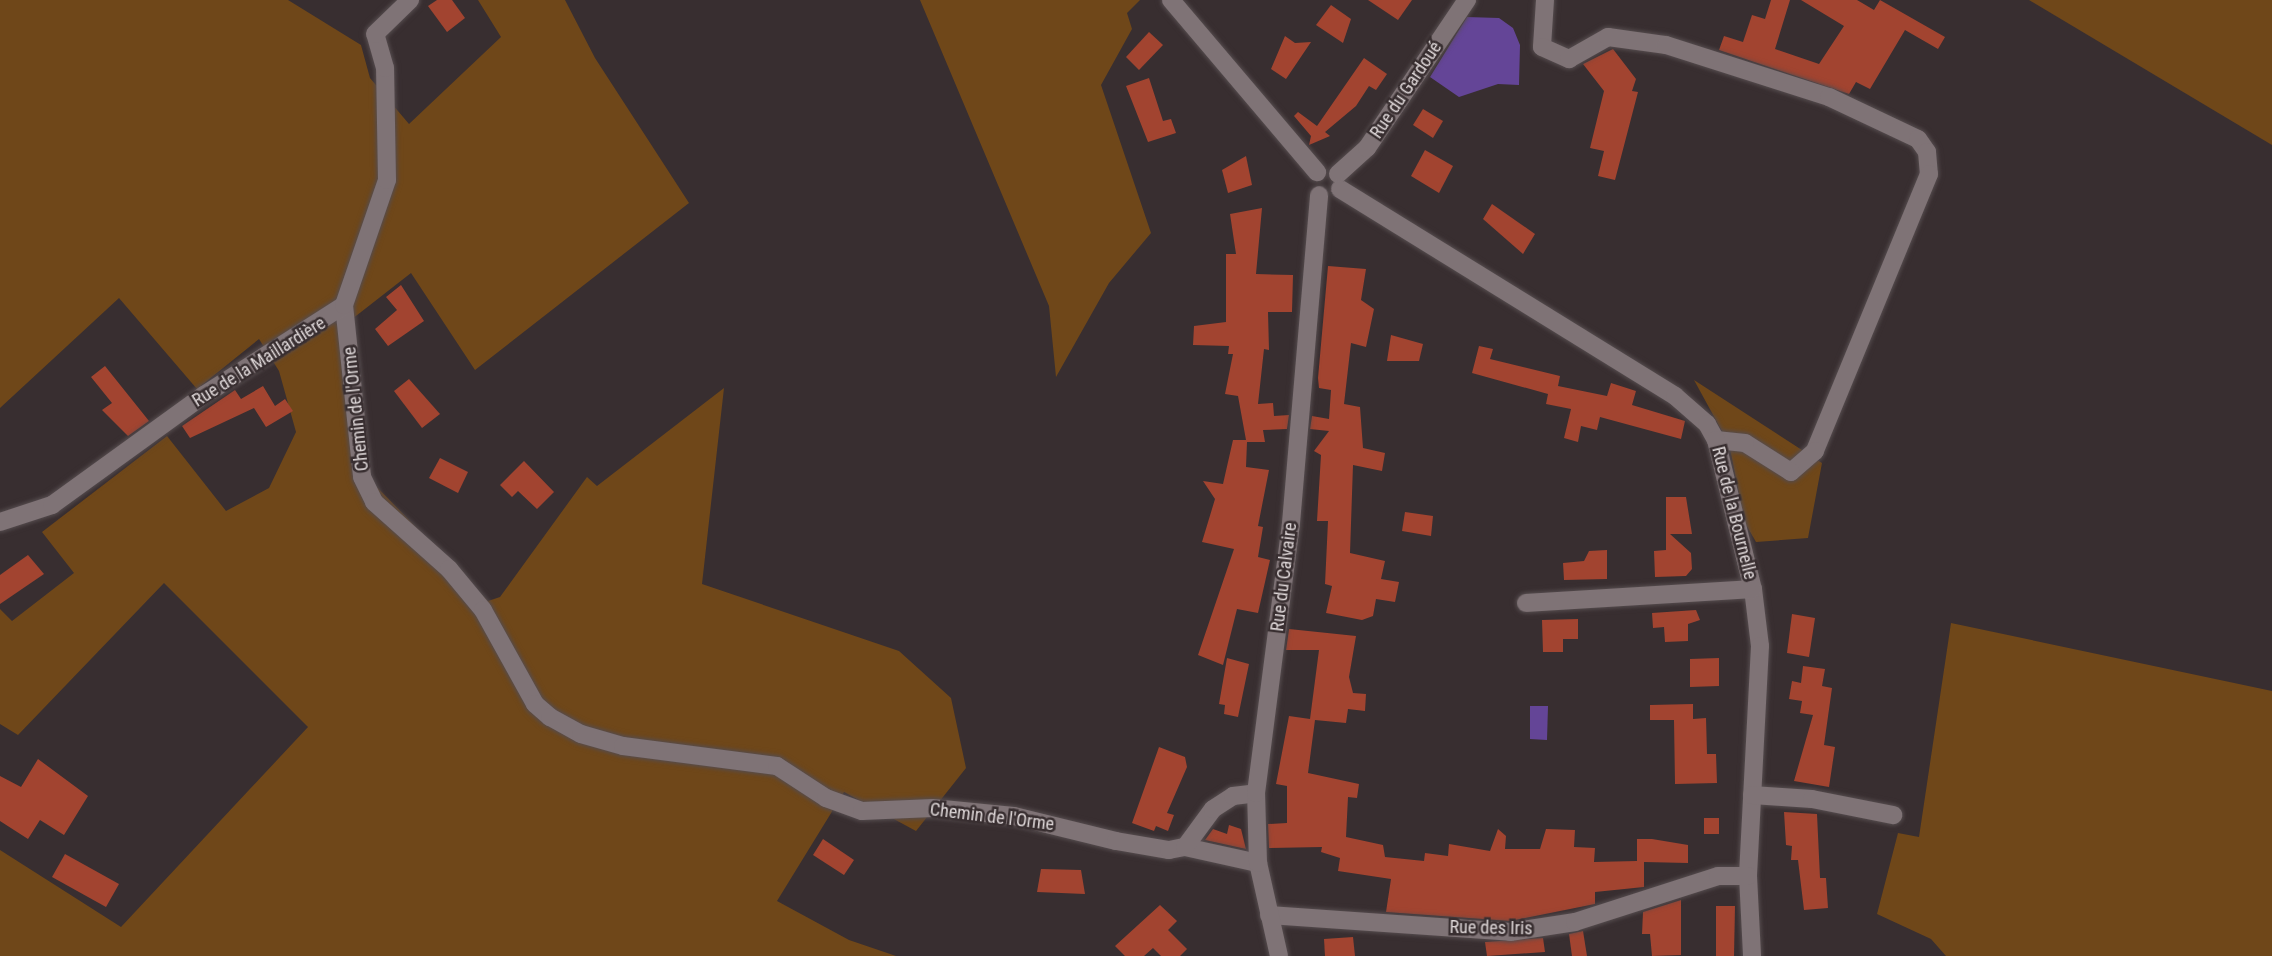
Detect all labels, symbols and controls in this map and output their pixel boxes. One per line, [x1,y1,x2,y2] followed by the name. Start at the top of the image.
[1366,37,1446,143] street label: Rue du Gardoué
[188,312,330,412] street label: Rue de la Maillardière
[339,346,373,472] street label: Chemin de l'Orme
[1707,444,1761,582] street label: Rue de la Bournelle
[1267,521,1301,633] street label: Rue du Calvaire
[929,799,1055,835] street label: Chemin de l'Orme
[1449,916,1533,940] street label: Rue des Iris

